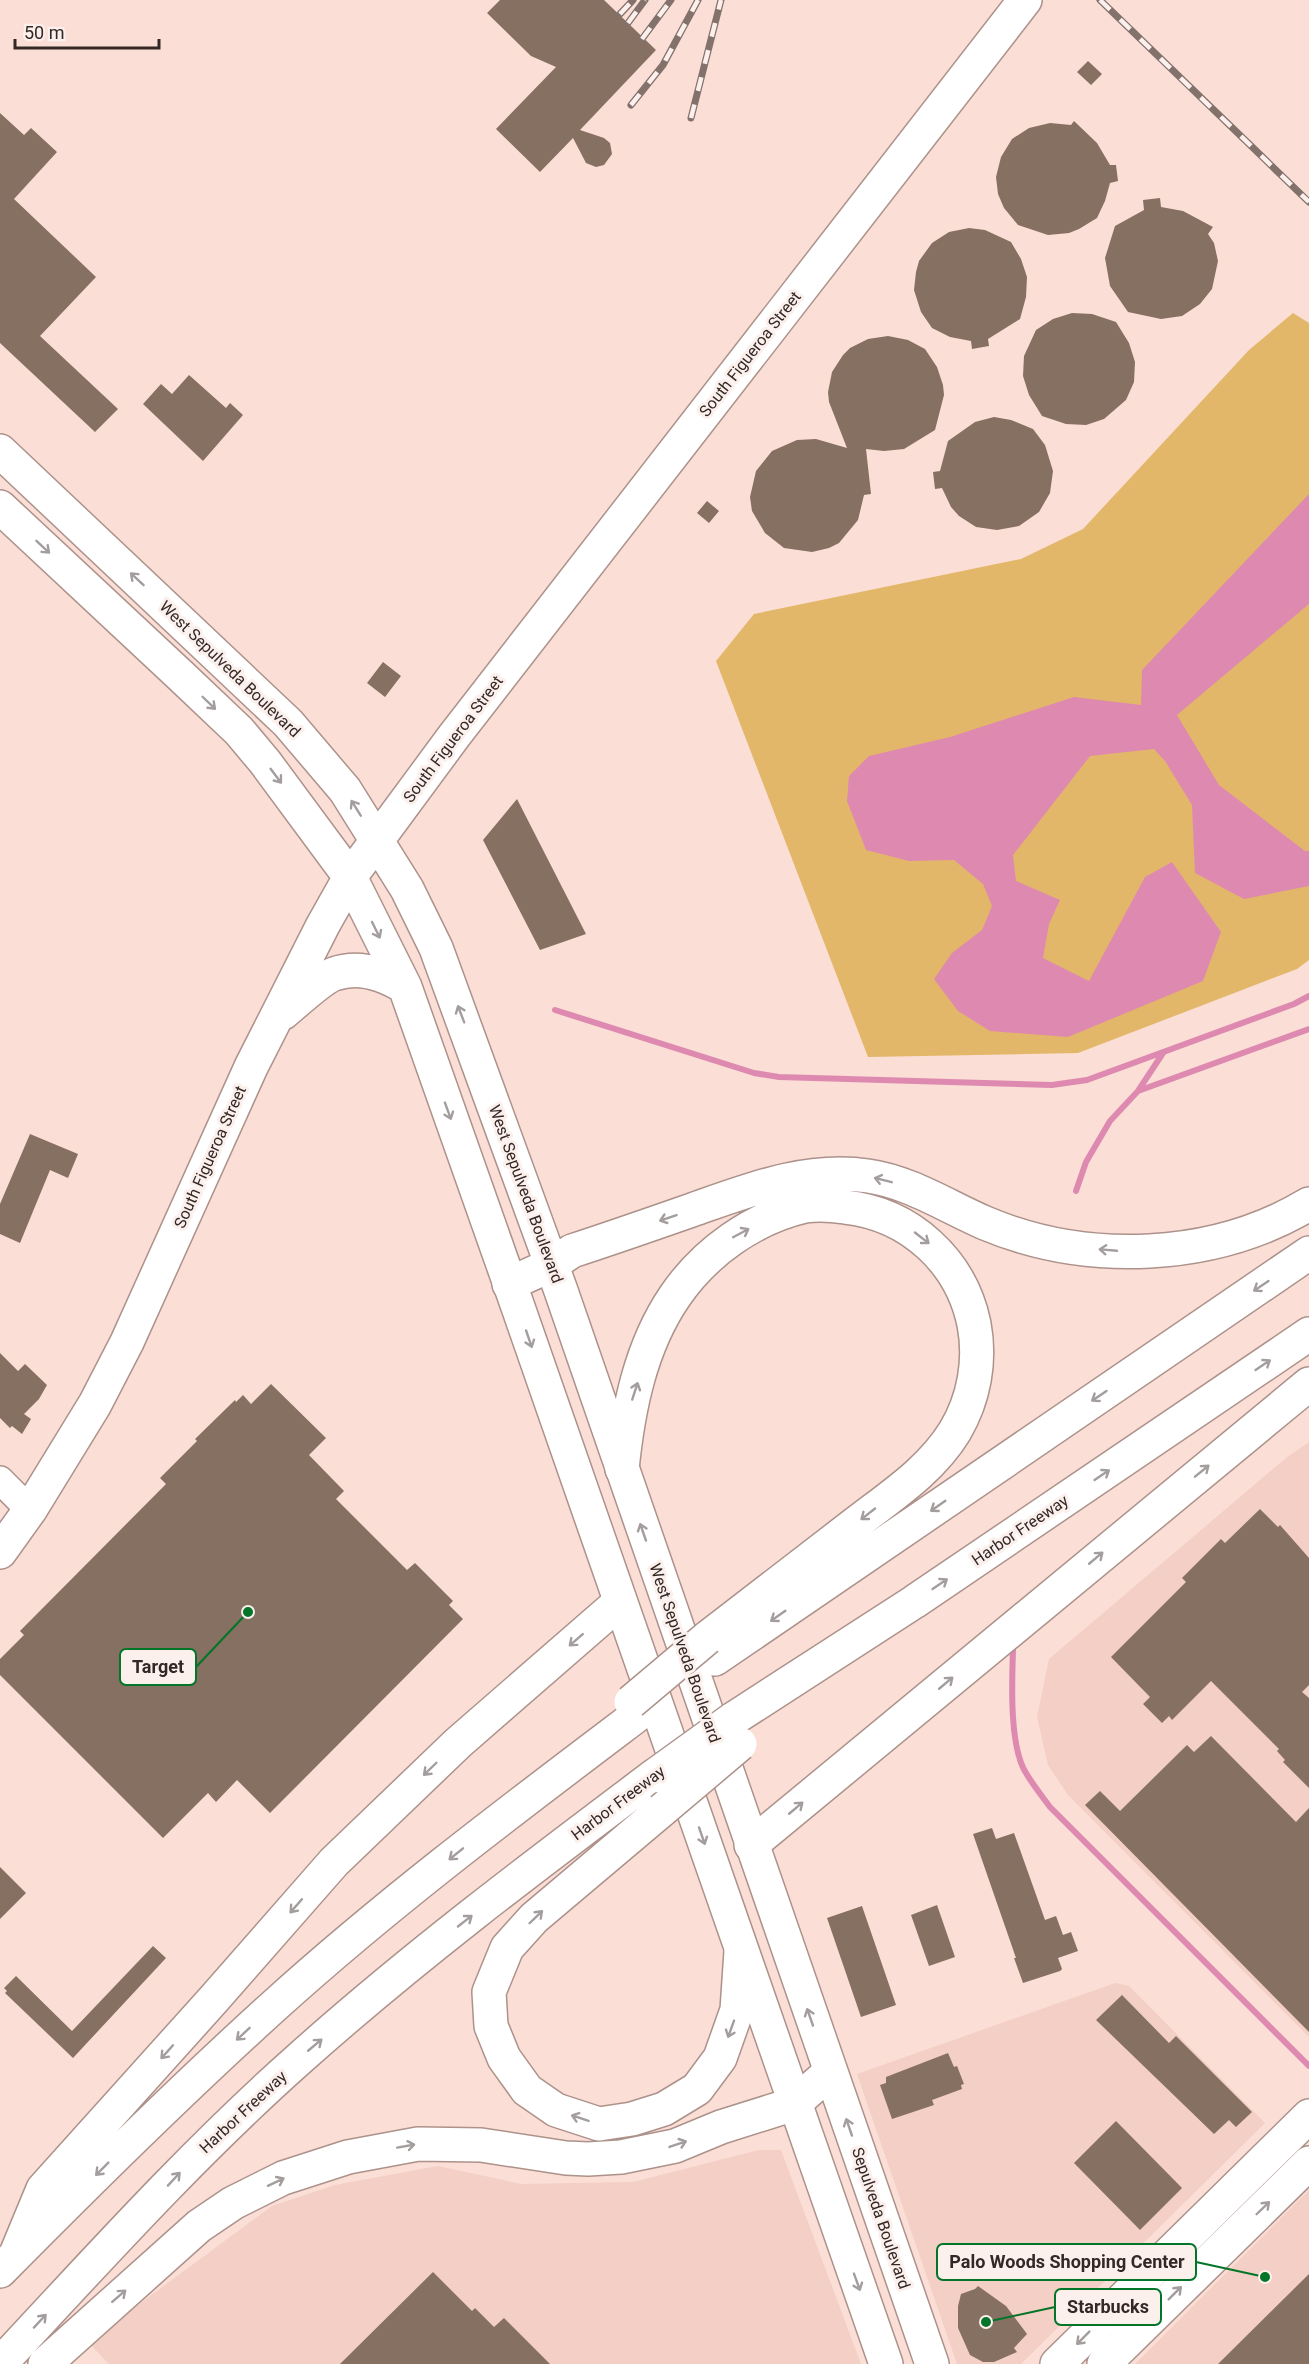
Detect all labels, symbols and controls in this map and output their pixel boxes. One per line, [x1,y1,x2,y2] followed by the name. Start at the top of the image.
[15,12,159,50] scale bar
[24,22,64,43] text: 50 m
[695,288,805,420] street label: South Figueroa Street
[35,540,50,554] one-way arrow
[130,572,145,586] one-way arrow
[156,597,304,741] street label: West Sepulveda Boulevard
[399,672,507,806] street label: South Figueroa Street
[202,696,217,710] one-way arrow
[270,768,283,784] one-way arrow
[349,800,361,817] one-way arrow
[371,920,383,938] one-way arrow
[455,1006,466,1024] one-way arrow
[170,1083,250,1231] street label: South Figueroa Street
[443,1101,454,1120] one-way arrow
[485,1102,567,1286] street label: West Sepulveda Boulevard
[874,1173,893,1185] one-way arrow
[659,1213,678,1224] one-way arrow
[732,1227,749,1239] one-way arrow
[914,1232,930,1245] one-way arrow
[1098,1244,1118,1255] one-way arrow
[1253,1280,1269,1292] one-way arrow
[525,1329,536,1348] one-way arrow
[1254,1359,1270,1371] one-way arrow
[630,1382,641,1401] one-way arrow
[1092,1390,1108,1402] one-way arrow
[1193,1465,1209,1478] one-way arrow
[1093,1469,1109,1481] one-way arrow
[968,1491,1072,1569] street label: Harbor Freeway
[931,1500,947,1512] one-way arrow
[860,1507,876,1520] one-way arrow
[637,1523,648,1542] one-way arrow
[1088,1552,1104,1565] one-way arrow
[645,1561,725,1745] street label: West Sepulveda Boulevard
[932,1578,949,1591] one-way arrow
[770,1610,786,1622] one-way arrow
[568,1634,584,1647] one-way arrow
[120,1649,196,1685] callout: Target
[132,1656,184,1677] text: Target
[938,1676,953,1690] one-way arrow
[568,1761,669,1844] street label: Harbor Freeway
[422,1762,437,1777] one-way arrow
[788,1801,803,1815] one-way arrow
[697,1826,708,1845] one-way arrow
[449,1847,464,1861] one-way arrow
[289,1898,303,1913] one-way arrow
[528,1910,543,1924] one-way arrow
[457,1914,473,1927] one-way arrow
[804,2008,815,2027] one-way arrow
[724,2019,735,2038] one-way arrow
[236,2027,251,2041] one-way arrow
[307,2038,322,2052] one-way arrow
[160,2044,174,2059] one-way arrow
[196,2067,291,2157] street label: Harbor Freeway
[571,2111,590,2122] one-way arrow
[842,2118,853,2137] one-way arrow
[668,2137,687,2148] one-way arrow
[396,2140,415,2151] one-way arrow
[848,2145,914,2291] street label: Sepulveda Boulevard
[95,2161,109,2176] one-way arrow
[167,2172,181,2187] one-way arrow
[266,2176,284,2188] one-way arrow
[1255,2201,1270,2215] one-way arrow
[937,2244,1196,2280] callout: Palo Woods Shopping Center
[949,2251,1185,2272] text: Palo Woods Shopping Center
[852,2272,863,2291] one-way arrow
[1167,2286,1182,2300] one-way arrow
[111,2289,126,2303] one-way arrow
[1055,2289,1161,2325] callout: Starbucks
[1067,2296,1149,2317] text: Starbucks
[33,2314,47,2329] one-way arrow
[1075,2331,1090,2346] one-way arrow

